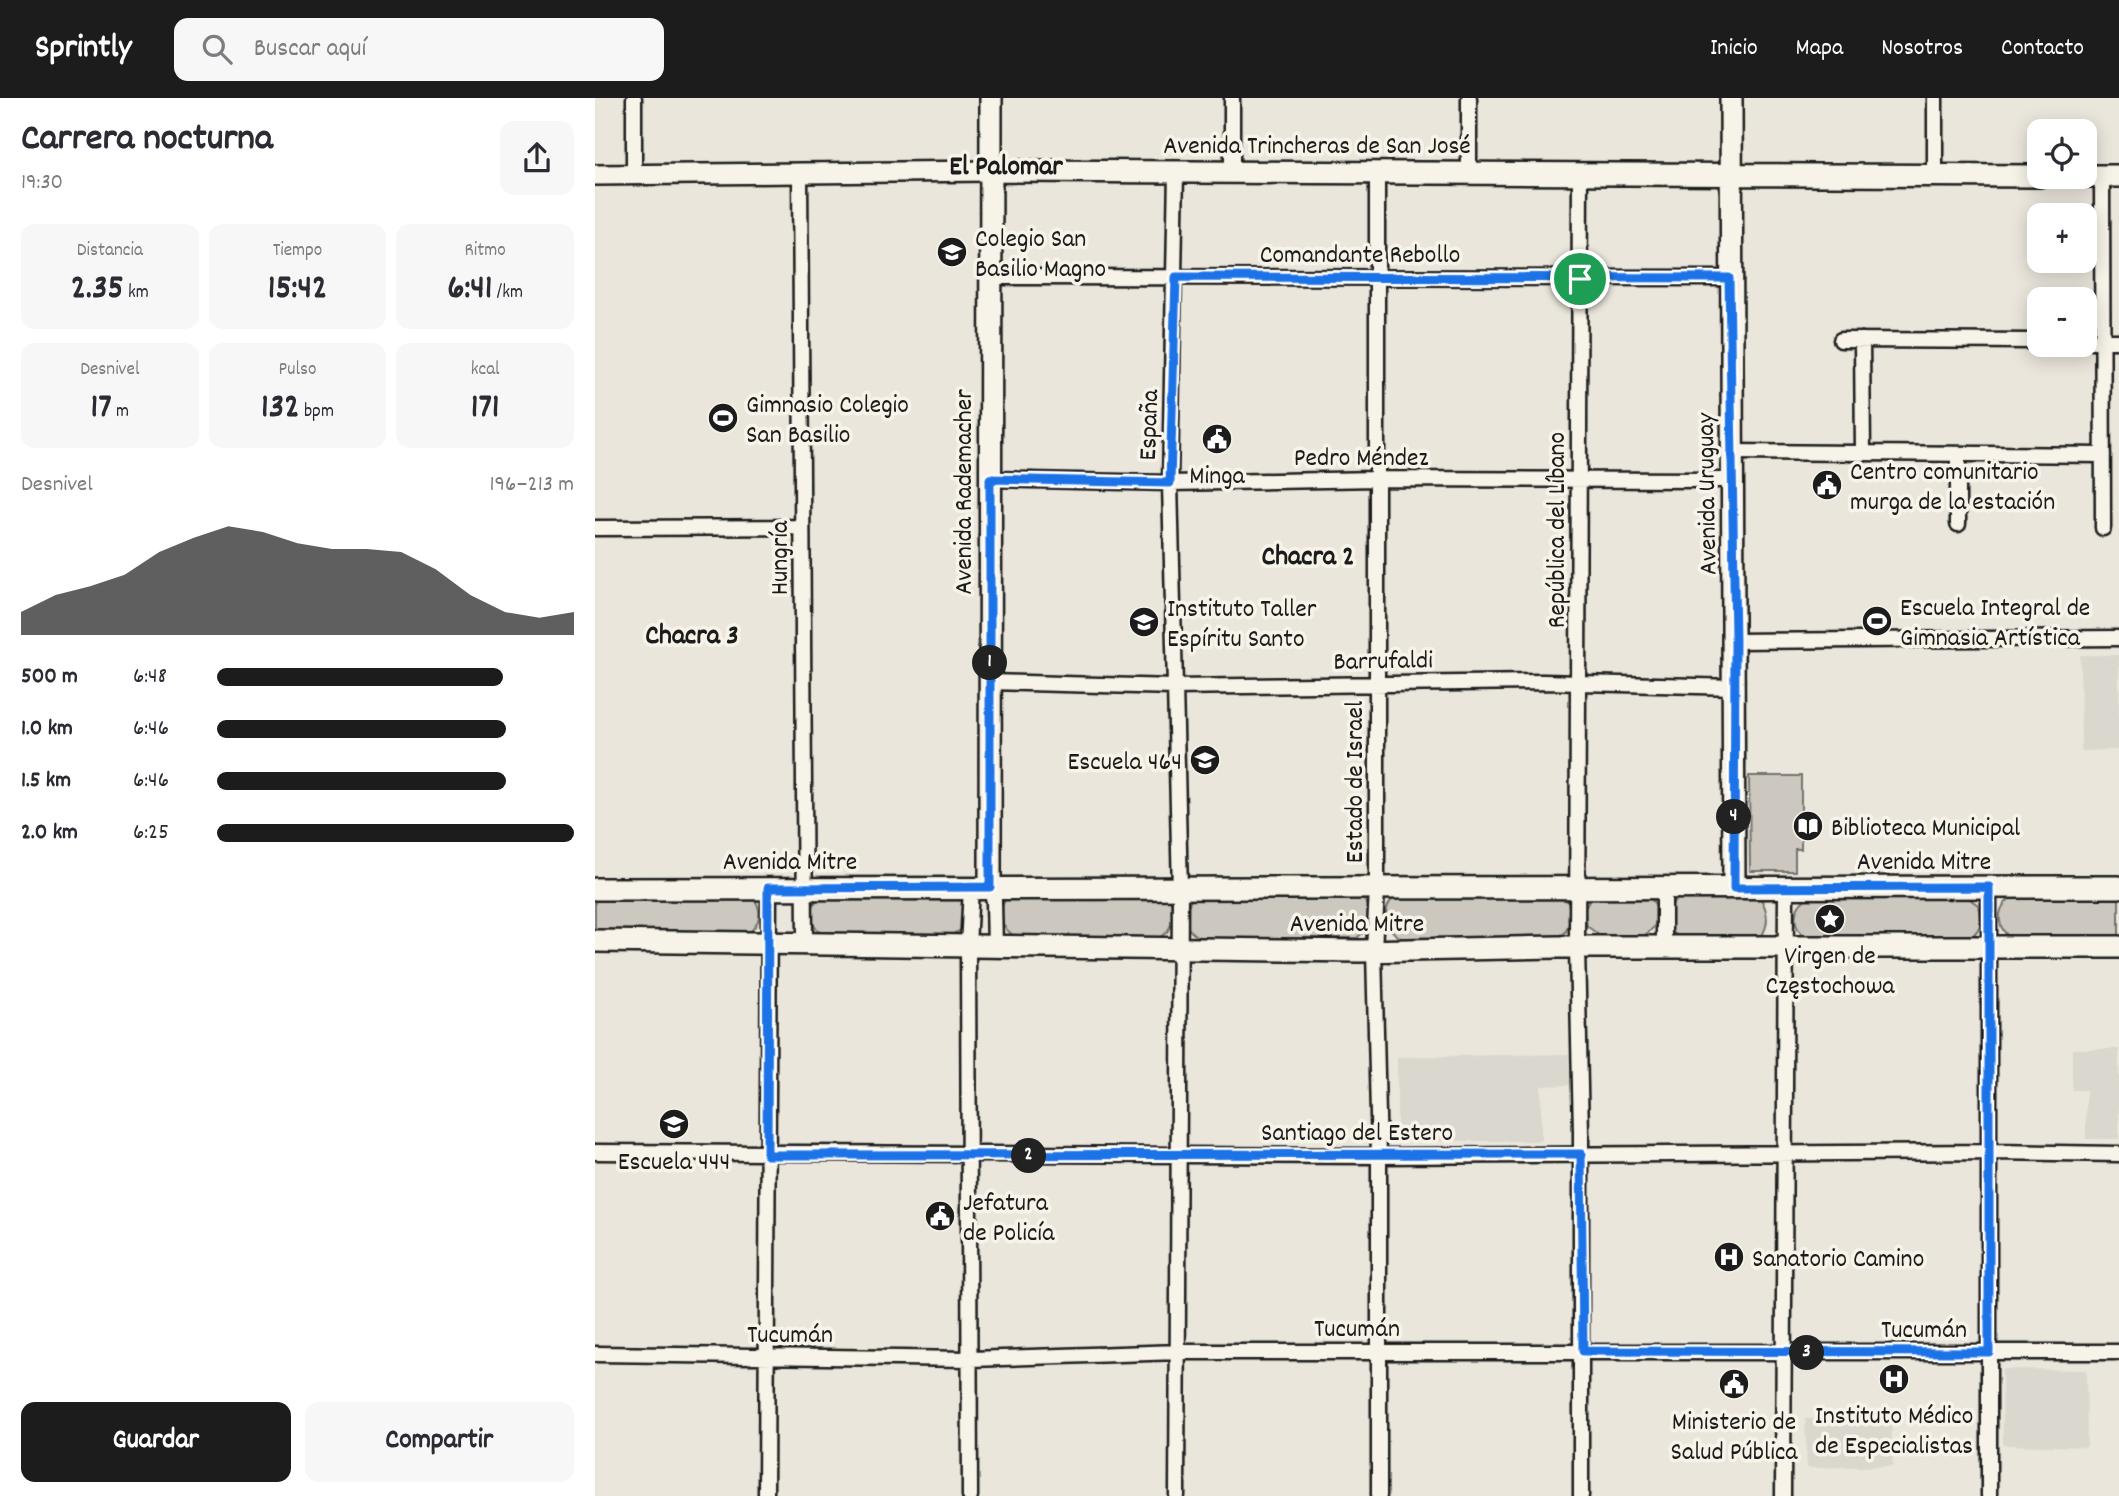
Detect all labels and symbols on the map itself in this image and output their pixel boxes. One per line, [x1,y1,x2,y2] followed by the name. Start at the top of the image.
[1163,129,1471,166] street label: Avenida Trincheras de San José
[949,149,1063,189] district label: El Palomar
[975,222,1106,289] place label: Colegio San Basilio Magno
[935,235,969,269] school or university icon: Colegio San Basilio Magno
[1260,238,1460,275] street label: Comandante Rebollo
[1550,249,1610,309] pin
[746,388,909,455] place label: Gimnasio Colegio San Basilio
[1131,388,1170,461] street label: España
[947,389,984,595] street label: Avenida Rademacher
[706,401,740,435] sports icon: Gimnasio Colegio San Basilio
[1689,412,1728,575] street label: Avenida Uruguay
[1200,422,1234,456] public building icon: Minga
[1540,432,1577,628] street label: República del Líbano
[1294,441,1428,478] street label: Pedro Méndez
[1850,455,2055,522] place label: Centro comunitario murga de la estación
[1189,459,1246,496] place label: Minga
[1810,468,1844,502] public building icon: Centro comunitario murga de la estación
[763,520,800,595] street label: Hungría
[1261,539,1355,579] district label: Chacra 2
[1900,591,2090,658] place label: Escuela Integral de Gimnasia Artística
[1167,592,1317,659] place label: Instituto Taller Espíritu Santo
[1860,604,1894,638] sports icon: Escuela Integral de Gimnasia Artística
[1127,605,1161,639] school or university icon: Instituto Taller Espíritu Santo
[645,618,739,658] district label: Chacra 3
[1333,643,1433,682] street label: Barrufaldi
[973,646,1007,680] pin: 1
[1338,701,1375,863] street label: Estado de Israel
[1188,743,1222,777] school or university icon: Escuela 464
[1067,745,1182,782] place label: Escuela 464
[1717,800,1751,834] pin: 4
[1791,809,1825,843] library icon: Biblioteca Municipal
[1831,811,2020,848] place label: Biblioteca Municipal
[723,845,857,882] street label: Avenida Mitre
[1857,845,1991,882] street label: Avenida Mitre
[1813,902,1847,936] place icon: Virgen de Częstochowa
[1290,907,1424,944] street label: Avenida Mitre
[1765,939,1895,1006] place label: Virgen de Częstochowa
[657,1107,691,1141] school or university icon: Escuela 444
[1261,1116,1453,1153] street label: Santiago del Estero
[1011,1138,1047,1174] pin: 2
[618,1145,730,1182] place label: Escuela 444
[963,1186,1055,1253] place label: Jefatura de Policía
[923,1199,957,1233] public building icon: Jefatura de Policía
[1712,1240,1746,1274] hospital icon: Sanatorio Camino
[1752,1242,1924,1279] place label: Sanatorio Camino
[1314,1312,1400,1349] street label: Tucumán
[1881,1313,1967,1350] street label: Tucumán
[747,1318,833,1355] street label: Tucumán
[1789,1336,1825,1370] pin: 3
[1877,1362,1911,1396] hospital icon: Instituto Médico de Especialistas
[1717,1367,1751,1401] public building icon: Ministerio de Salud Pública
[1815,1399,1973,1466] place label: Instituto Médico de Especialistas
[1670,1405,1798,1472] place label: Ministerio de Salud Pública

